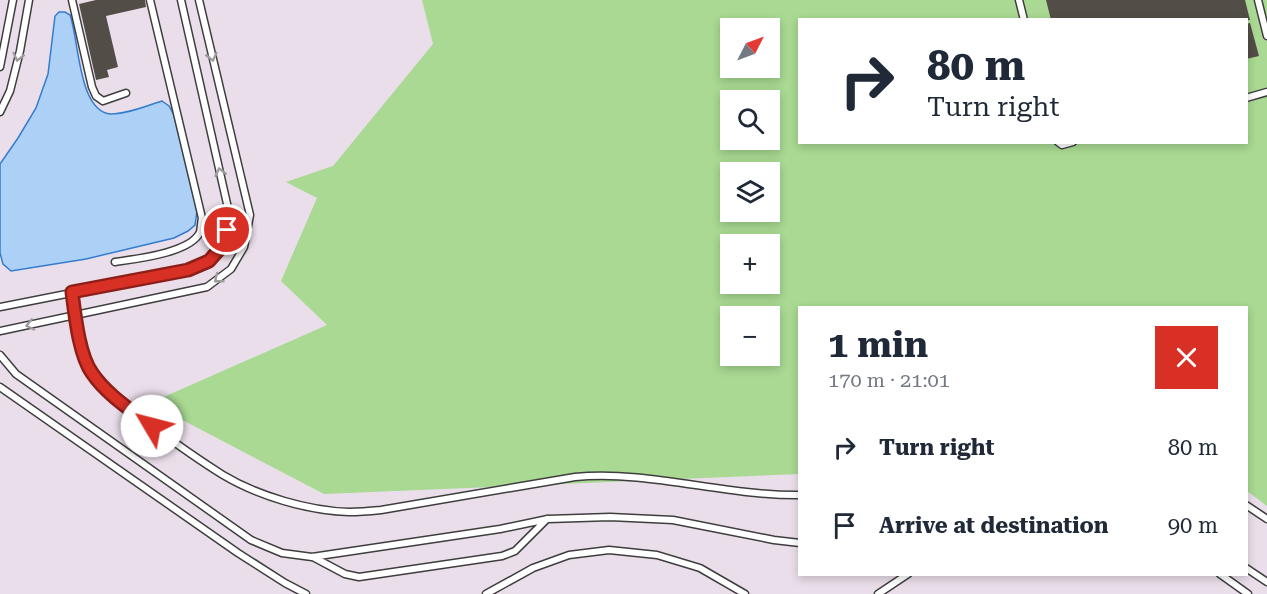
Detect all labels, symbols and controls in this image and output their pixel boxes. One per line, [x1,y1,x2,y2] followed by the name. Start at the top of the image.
[720,18,780,78] north arrow
[720,18,780,366] map controls
[927,41,1025,90] text: 80 m
[828,42,906,120] icon: right
[12,52,25,62] one-way arrow
[205,52,218,62] one-way arrow
[720,90,780,150] button: search
[927,91,1060,123] text: Turn right
[720,162,780,222] button: layers
[214,168,227,178] one-way arrow
[201,204,252,255] pin
[210,213,243,246] icon: arrive
[720,234,780,294] button: +
[214,272,225,283] one-way arrow
[720,306,780,366] button: −
[25,318,35,331] one-way arrow
[828,324,928,366] text: 1 min
[1155,326,1218,389] button: close
[828,368,950,392] text: 170 m · 21:01
[120,394,184,458] position arrow
[828,431,861,464] icon: right
[879,435,994,460] text: Turn right
[1168,435,1218,460] text: 80 m
[828,509,861,542] icon: arrive
[879,513,1108,538] text: Arrive at destination
[1168,513,1218,538] text: 90 m

